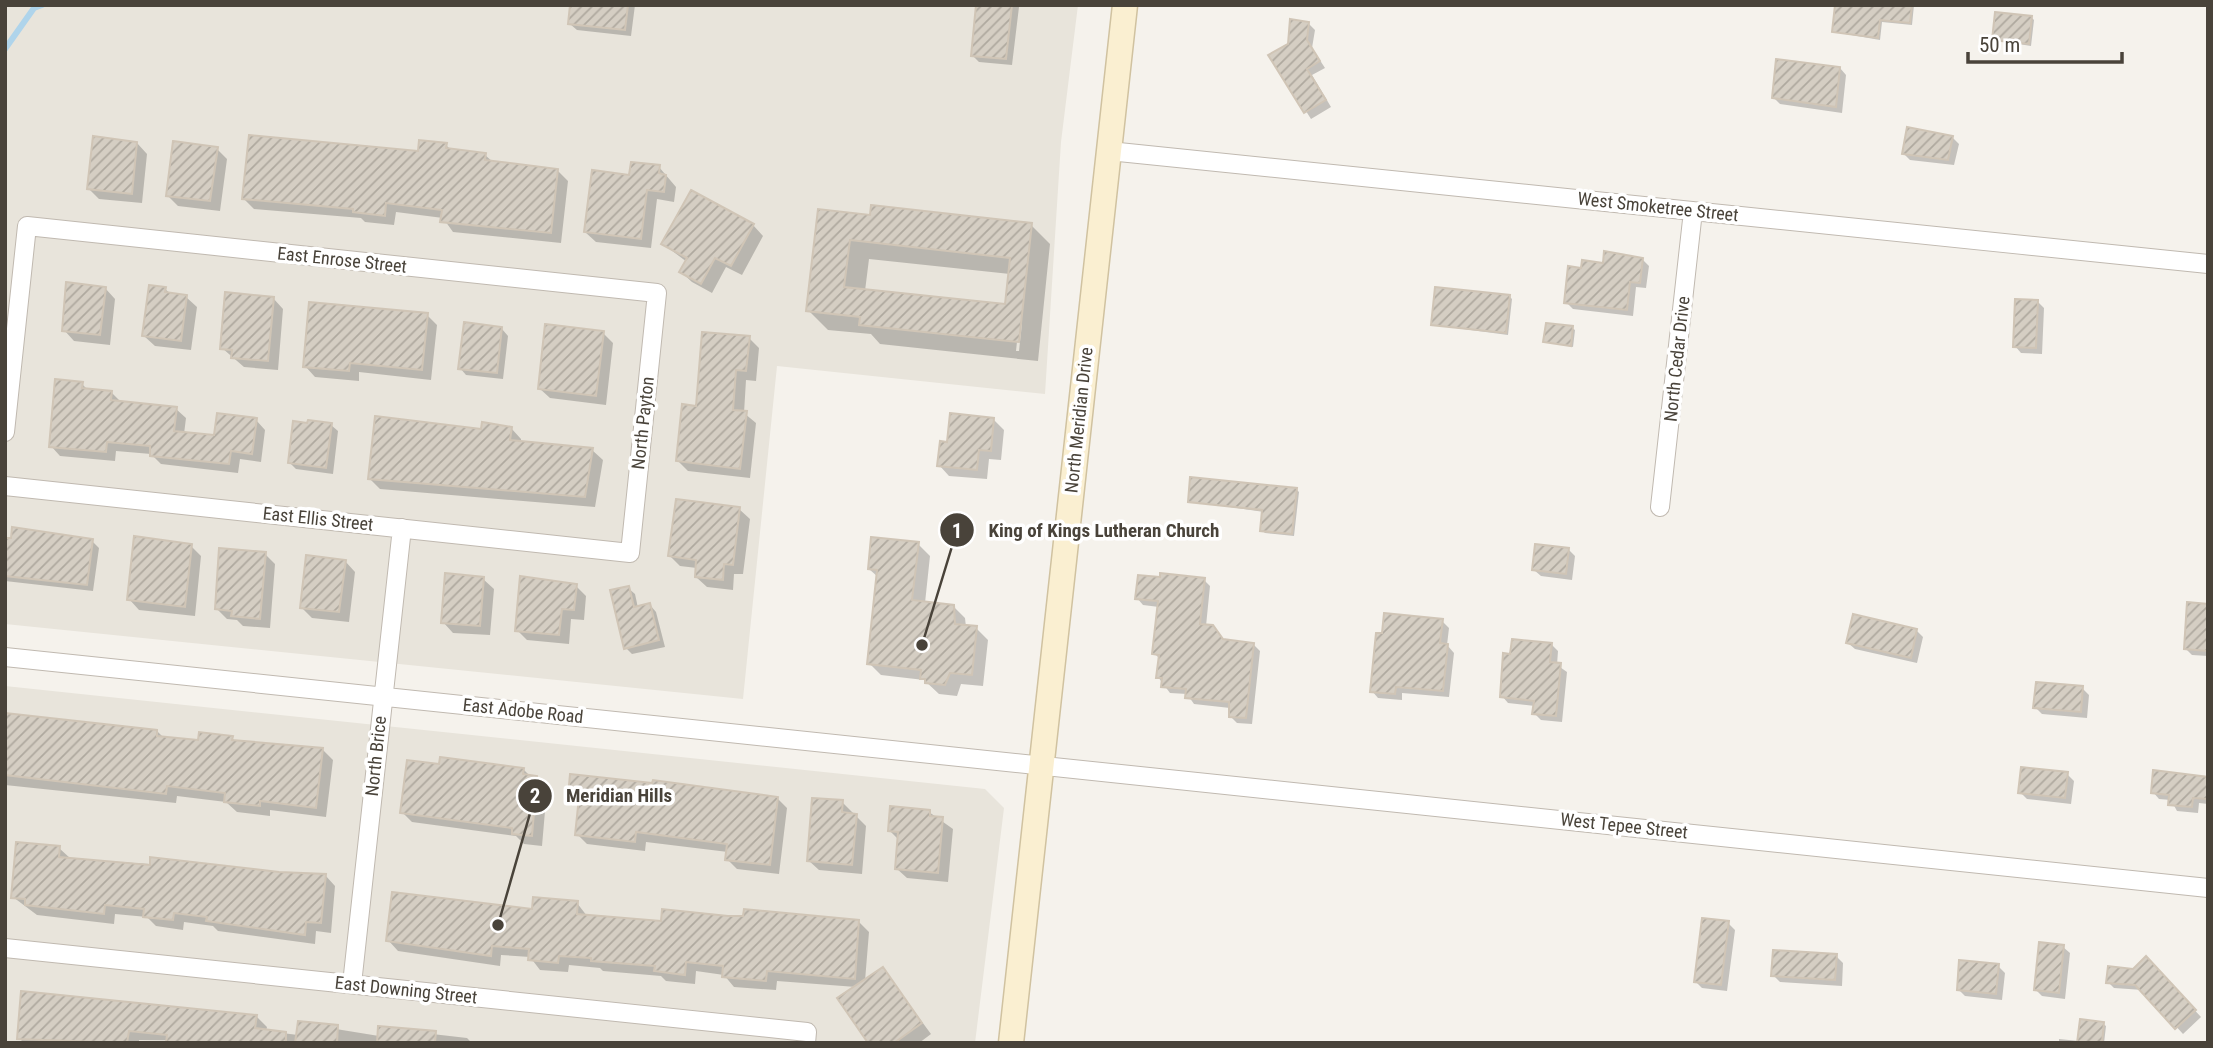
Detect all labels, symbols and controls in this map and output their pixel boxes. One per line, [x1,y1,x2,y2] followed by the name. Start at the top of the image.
[1968,21,2122,65] scale bar
[1979,33,2020,57] text: 50 m
[1577,188,1740,225] street label: West Smoketree Street
[276,242,408,277] street label: East Enrose Street
[1659,295,1694,423] street label: North Cedar Drive
[1060,346,1097,494] street label: North Meridian Drive
[627,376,658,470] street label: North Payton
[262,502,374,535] street label: East Ellis Street
[939,510,1233,550] callout: King of Kings Lutheran Church
[952,519,962,543] text: 1
[989,519,1219,542] text: King of Kings Lutheran Church
[462,694,584,727] street label: East Adobe Road
[361,715,390,797] street label: North Brice
[517,776,686,816] callout: Meridian Hills
[530,784,540,808] text: 2
[566,784,672,807] text: Meridian Hills
[1559,808,1689,843] street label: West Tepee Street
[334,972,478,1007] street label: East Downing Street

